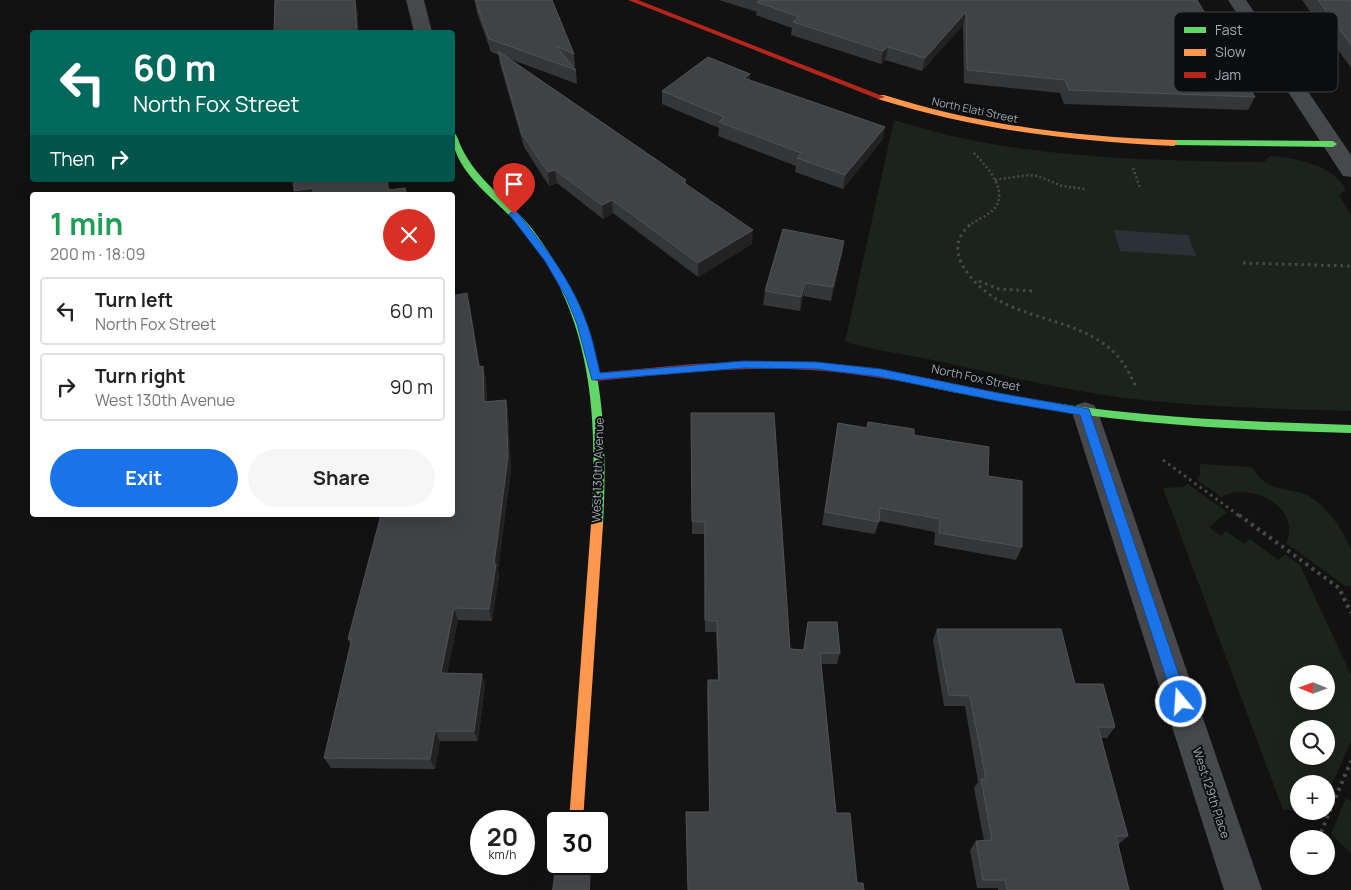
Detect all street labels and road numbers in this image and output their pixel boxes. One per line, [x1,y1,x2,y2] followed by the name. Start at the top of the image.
[931,93,1019,126] street label: North Elati Street
[930,360,1022,395] street label: North Fox Street
[587,417,608,523] street label: West 130th Avenue
[1189,745,1234,840] street label: West 129th Place

